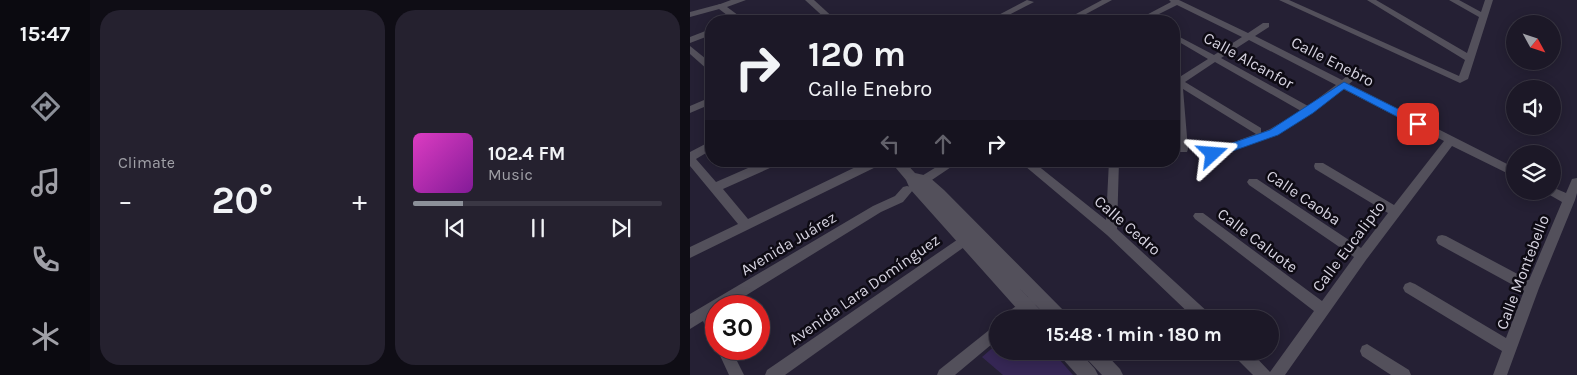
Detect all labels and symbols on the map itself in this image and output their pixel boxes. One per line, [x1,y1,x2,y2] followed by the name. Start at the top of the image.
[1506,15,1561,70] north arrow
[1200,28,1297,93] street label: Calle Alcanfor
[1288,32,1377,90] street label: Calle Enebro
[1397,103,1439,145] pin
[1186,127,1238,179] position arrow
[1263,166,1344,229] street label: Calle Caoba
[1091,191,1165,259] street label: Calle Cedro
[1308,197,1389,295] street label: Calle Eucalipto
[1214,204,1301,277] street label: Calle Caluote
[737,207,840,279] street label: Avenida Juárez
[1492,212,1553,332] street label: Calle Montebello
[785,230,943,349] street label: Avenida Lara Domínguez
[705,295,770,360] speed limit sign: 30

